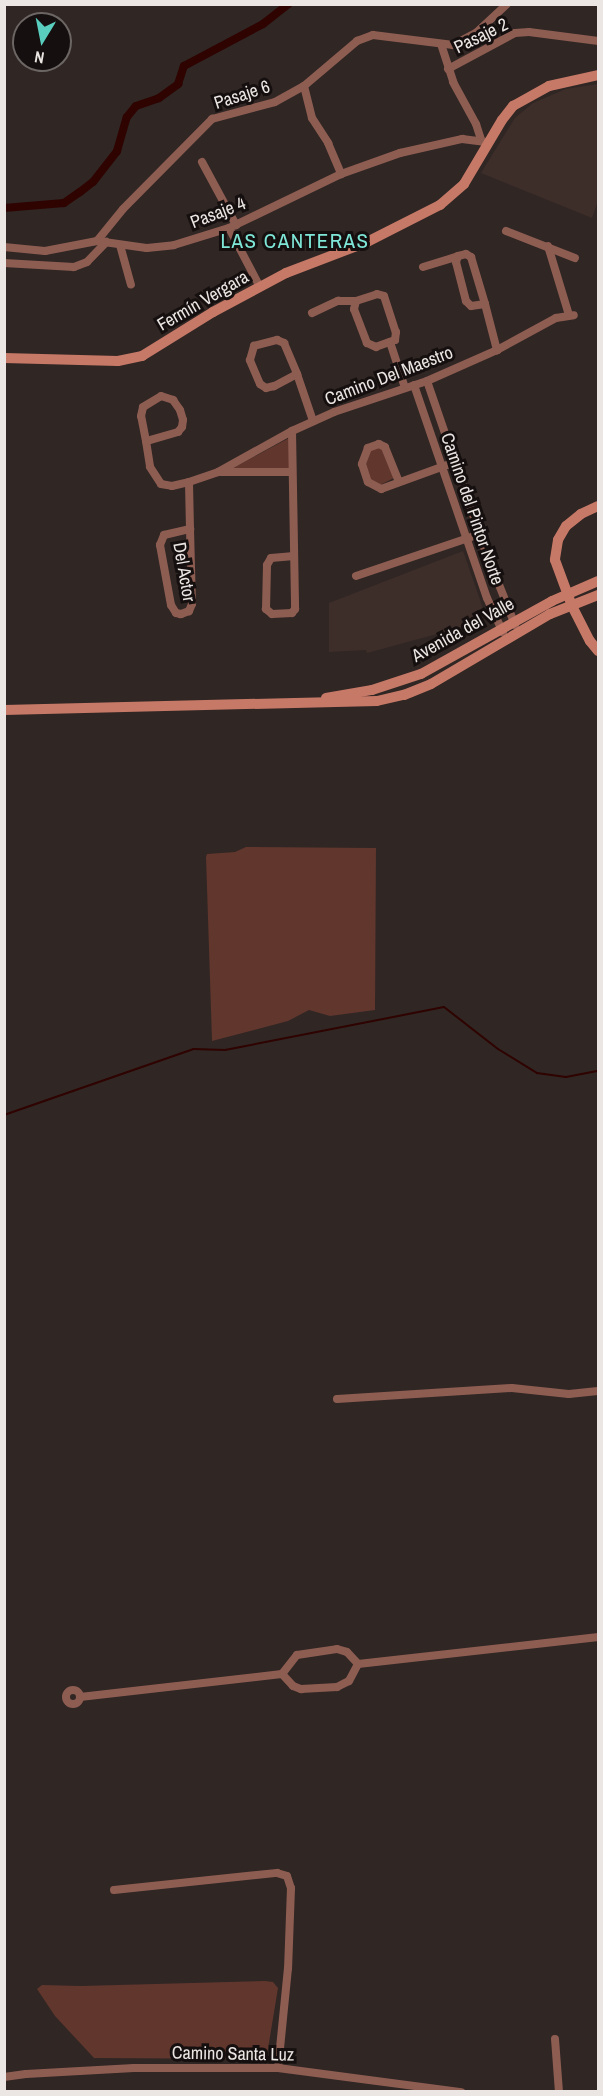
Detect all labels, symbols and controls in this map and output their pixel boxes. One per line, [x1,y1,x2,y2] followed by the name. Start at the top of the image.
[12,12,72,72] north arrow
[450,14,512,58] street label: Pasaje 2
[33,46,46,69] text: N
[211,76,273,114] street label: Pasaje 6
[187,193,249,233] street label: Pasaje 4
[220,228,370,254] district label: LAS CANTERAS
[154,266,252,336] street label: Fermín Vergara
[322,342,456,410] street label: Camino Del Maestro
[436,430,508,588] street label: Camino del Pintor Norte
[168,540,200,604] street label: Del Actor
[408,593,518,667] street label: Avenida del Valle
[172,2042,294,2066] street label: Camino Santa Luz

